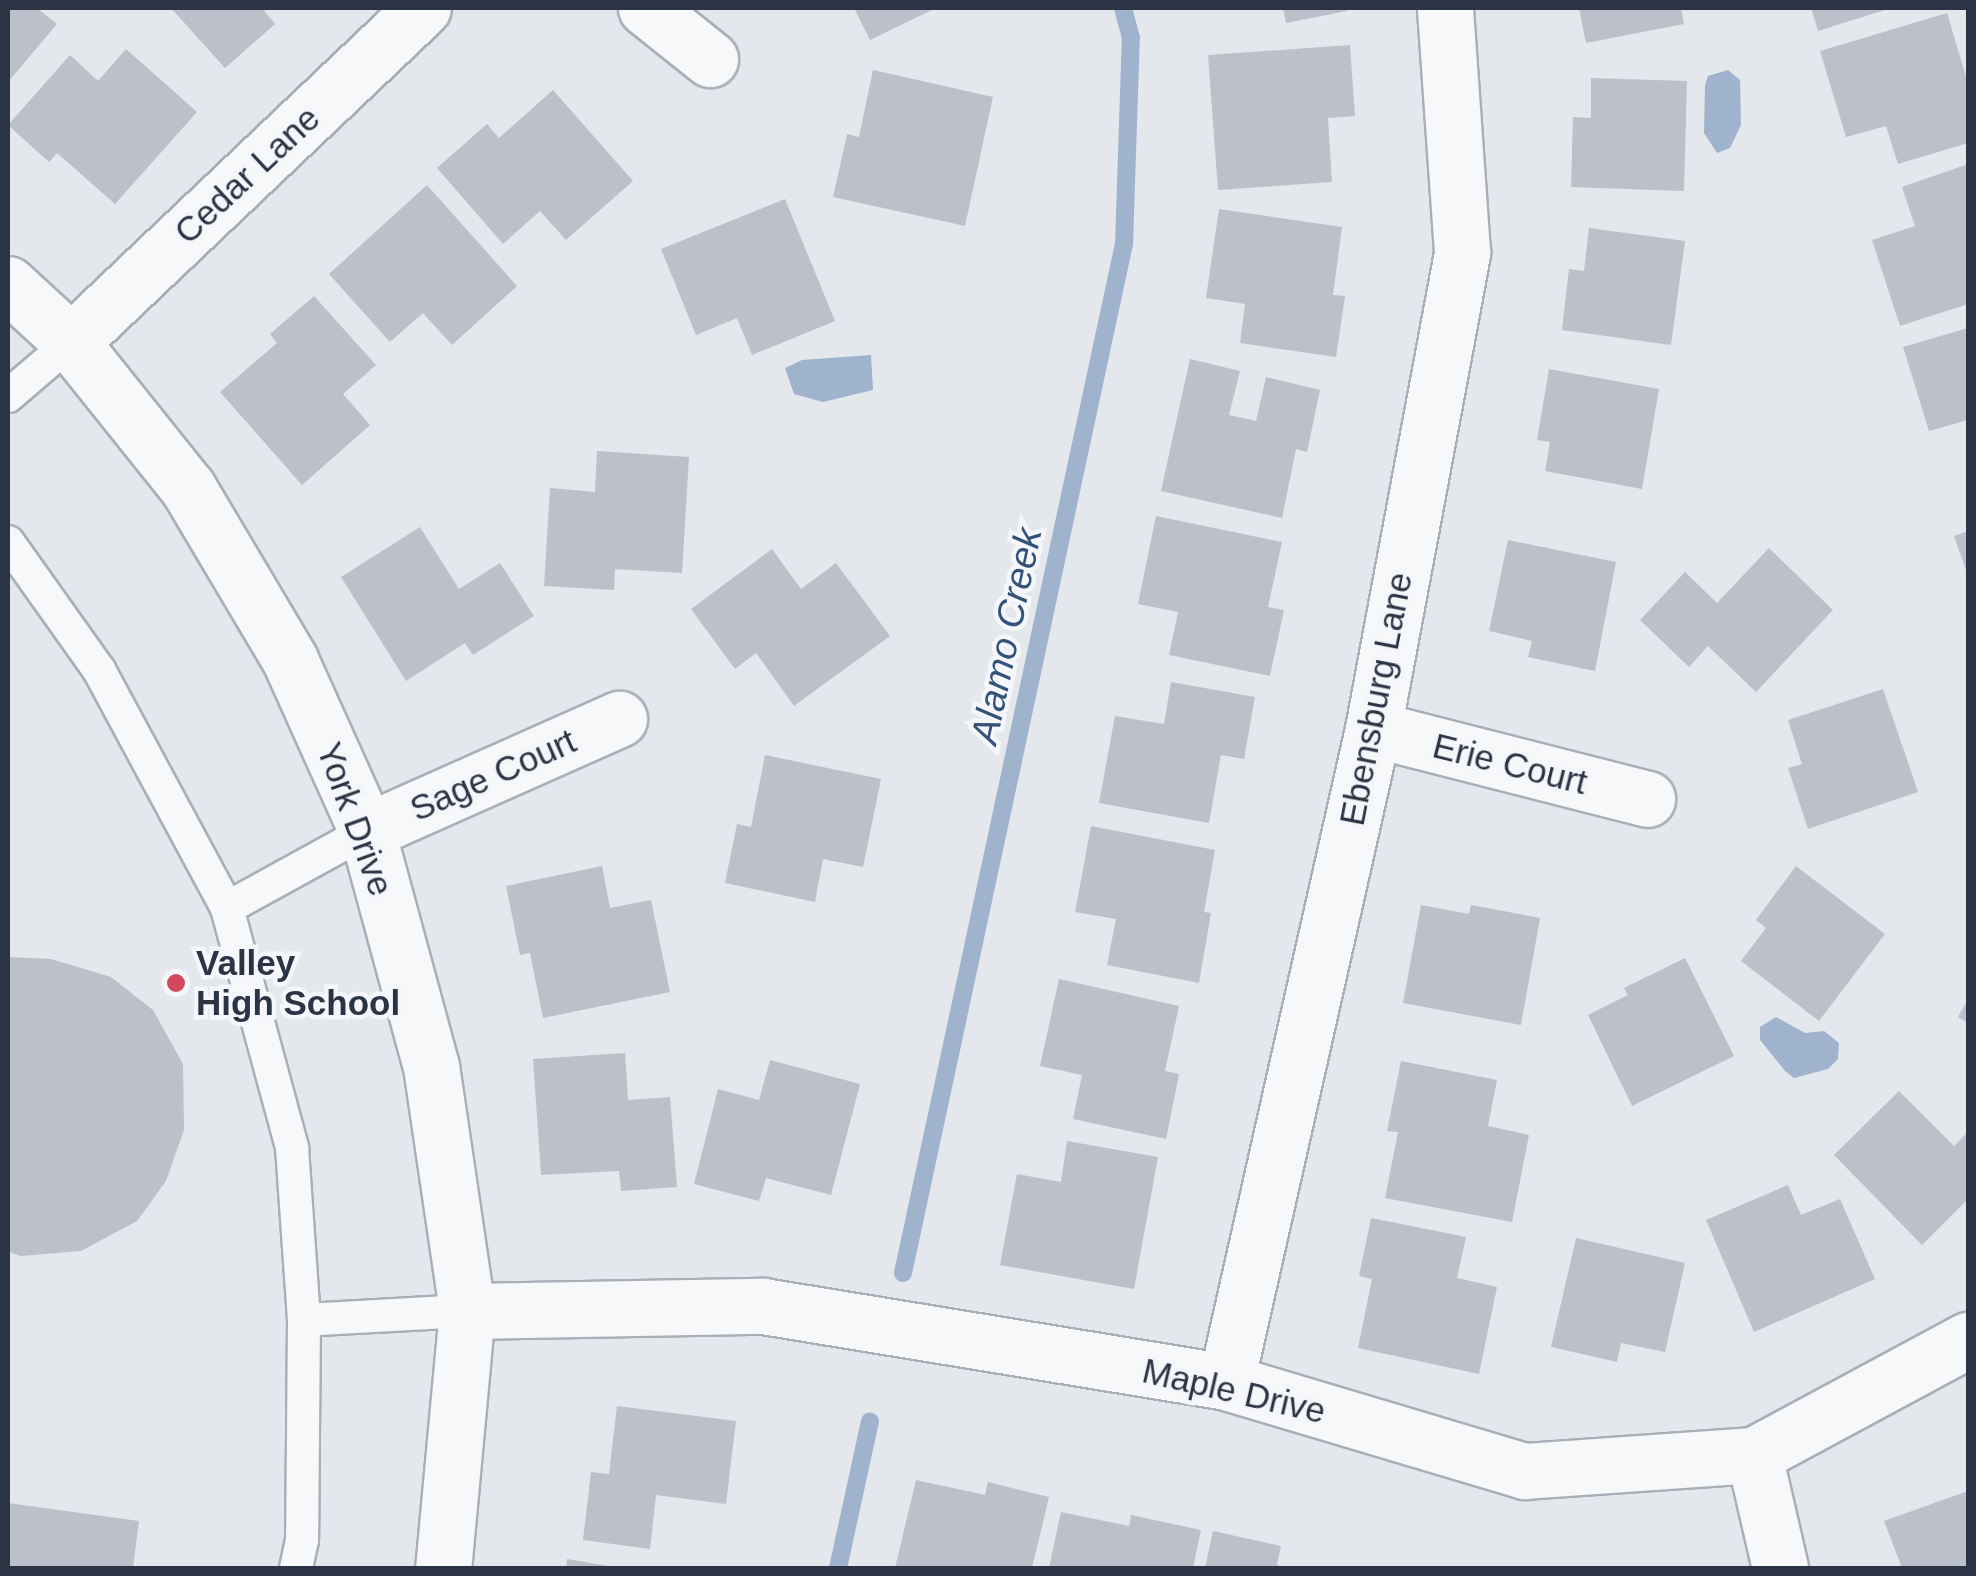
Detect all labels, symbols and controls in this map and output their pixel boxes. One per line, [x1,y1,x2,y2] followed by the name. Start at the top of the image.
[166,97,328,253] street label: Cedar Lane
[962,524,1052,748] water label: Alamo Creek
[1331,569,1421,829] street label: Ebensburg Lane
[404,720,582,830] street label: Sage Court
[1428,725,1592,803] street label: Erie Court
[308,737,402,901] street label: York Drive
[196,942,400,1024] place label: Valley High School
[165,972,187,994] marker: Valley High School
[1138,1350,1330,1432] street label: Maple Drive

